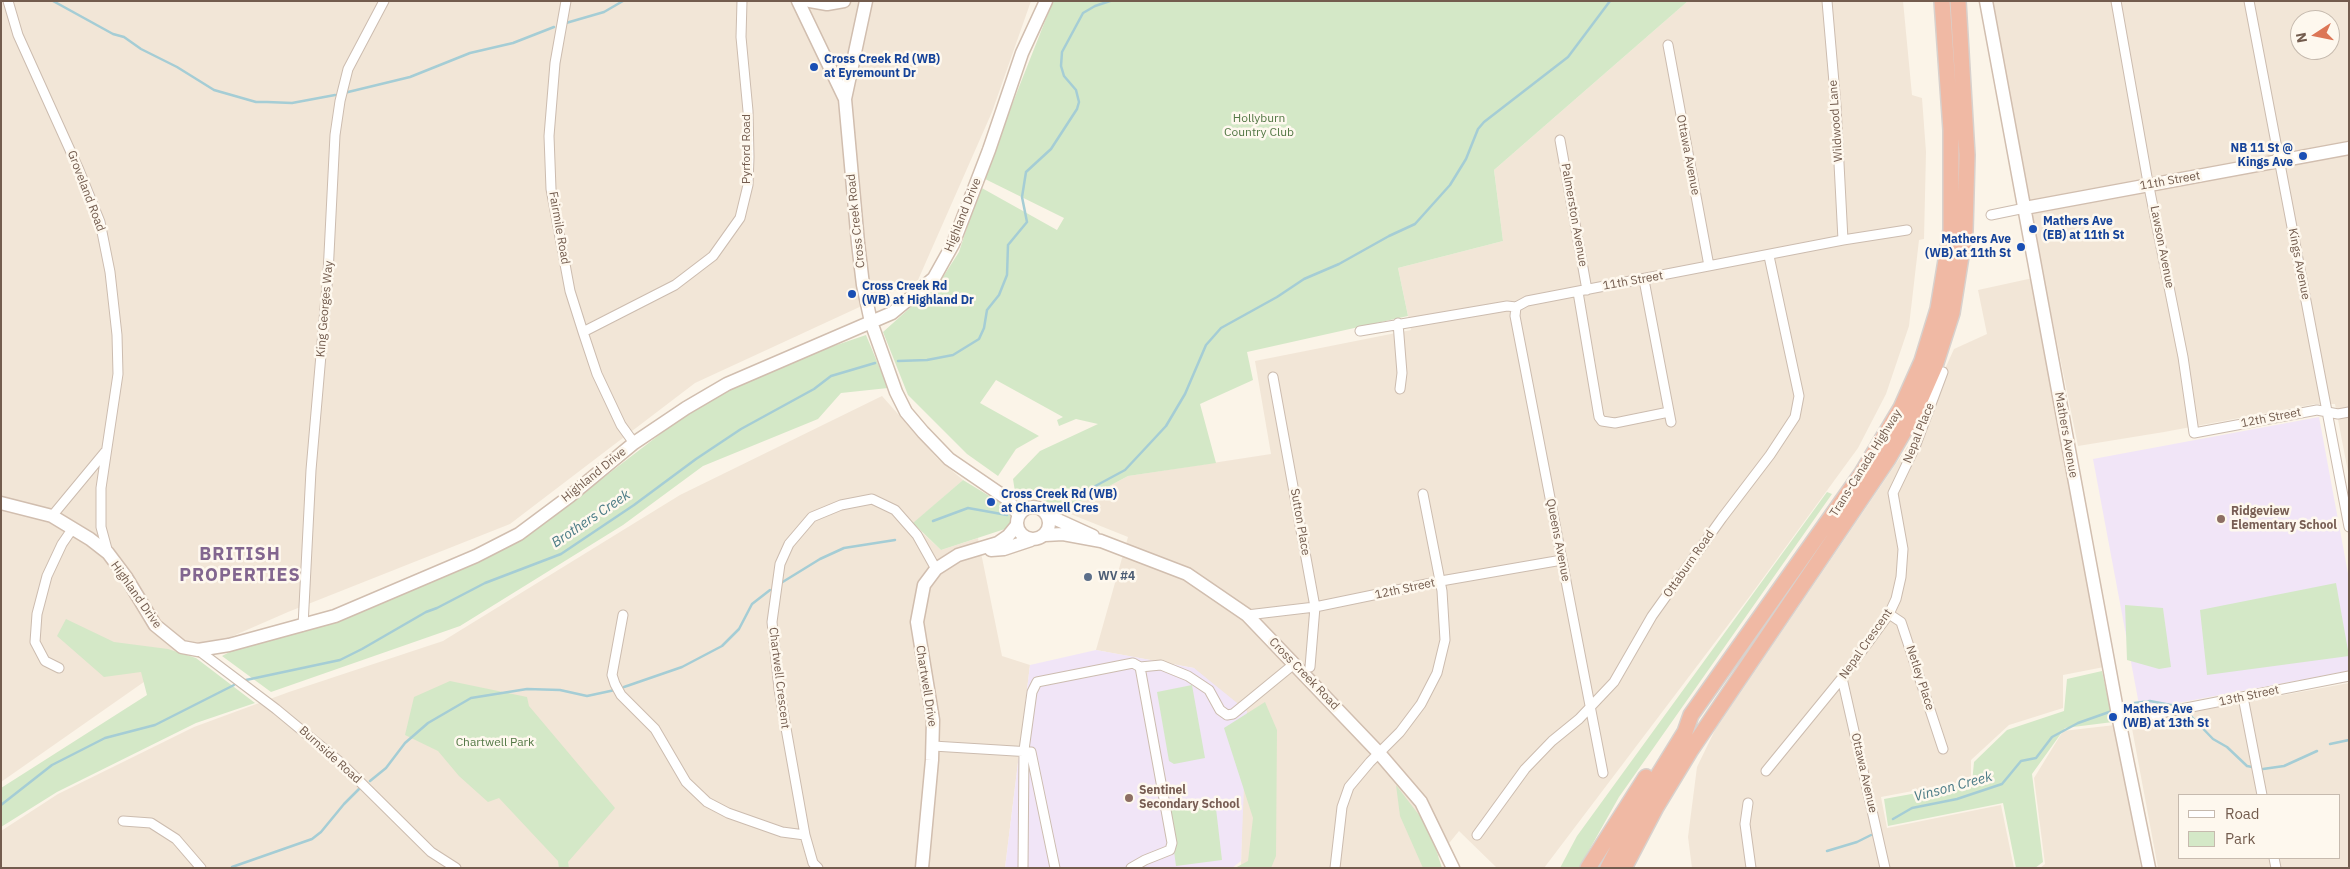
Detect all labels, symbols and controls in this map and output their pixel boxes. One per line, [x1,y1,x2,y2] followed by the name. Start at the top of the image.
[2290,10,2340,60] north arrow
[2291,31,2311,44] text: N
[824,53,940,81] place label: Cross Creek Rd (WB) at Eyremount Dr
[808,61,820,73] marker: Cross Creek Rd (WB) at Eyremount Dr
[1826,80,1846,162] street label: Wildwood Lane
[1224,112,1294,140] park label: Hollyburn Country Club
[740,114,754,184] street label: Pyrford Road
[1673,114,1703,196] street label: Ottawa Avenue
[2231,142,2293,170] place label: NB 11 St @ Kings Ave
[64,148,108,234] street label: Groveland Road
[2297,150,2309,162] marker: NB 11 St @ Kings Ave
[1558,162,1590,268] street label: Palmerston Avenue
[2139,169,2201,193] street label: 11th Street
[844,173,868,269] street label: Cross Creek Road
[942,176,984,254] street label: Highland Drive
[546,190,572,266] street label: Fairmile Road
[2147,204,2177,290] street label: Lawson Avenue
[2043,215,2124,243] place label: Mathers Ave (EB) at 11th St
[2027,223,2039,235] marker: Mathers Ave (EB) at 11th St
[2285,227,2313,301] street label: Kings Avenue
[1925,233,2011,261] place label: Mathers Ave (WB) at 11th St
[2015,241,2027,253] marker: Mathers Ave (WB) at 11th St
[314,260,336,358] street label: King Georges Way
[1602,269,1664,293] street label: 11th Street
[862,280,974,308] place label: Cross Creek Rd (WB) at Highland Dr
[846,288,858,300] marker: Cross Creek Rd (WB) at Highland Dr
[2051,391,2081,479] street label: Mathers Avenue
[1900,401,1938,465] street label: Nepal Place
[2240,405,2302,431] street label: 12th Street
[1827,407,1905,519] street label: Trans-Canada Highway
[559,445,629,505] street label: Highland Drive
[549,487,633,551] water label: Brothers Creek
[1287,487,1313,557] street label: Sutton Place
[1001,488,1117,516] place label: Cross Creek Rd (WB) at Chartwell Cres
[985,496,997,508] marker: Cross Creek Rd (WB) at Chartwell Cres
[1543,497,1573,583] street label: Queens Avenue
[2231,505,2337,533] place label: Ridgeview Elementary School
[2215,513,2227,525] marker: Ridgeview Elementary School
[1661,528,1717,600] street label: Ottaburn Road
[178,544,302,586] district label: BRITISH PROPERTIES
[108,559,164,631] street label: Highland Drive
[1098,570,1135,584] place label: WV #4
[1082,571,1094,583] marker: WV #4
[1374,576,1436,602] street label: 12th Street
[1836,606,1896,682] street label: Nepal Crescent
[766,626,792,730] street label: Chartwell Crescent
[1266,635,1342,713] street label: Cross Creek Road
[912,644,940,728] street label: Chartwell Drive
[1903,644,1937,712] street label: Netley Place
[2218,683,2280,709] street label: 13th Street
[2123,703,2209,731] place label: Mathers Ave (WB) at 13th St
[2107,711,2119,723] marker: Mathers Ave (WB) at 13th St
[296,723,364,787] street label: Burnside Road
[1848,732,1880,814] street label: Ottawa Avenue
[456,736,534,750] park label: Chartwell Park
[1912,768,1994,806] water label: Vinson Creek
[1139,784,1240,812] place label: Sentinel Secondary School
[1123,792,1135,804] marker: Sentinel Secondary School
[2178,794,2340,859] legend
[2225,804,2260,823] text: Road
[2225,829,2255,848] text: Park

